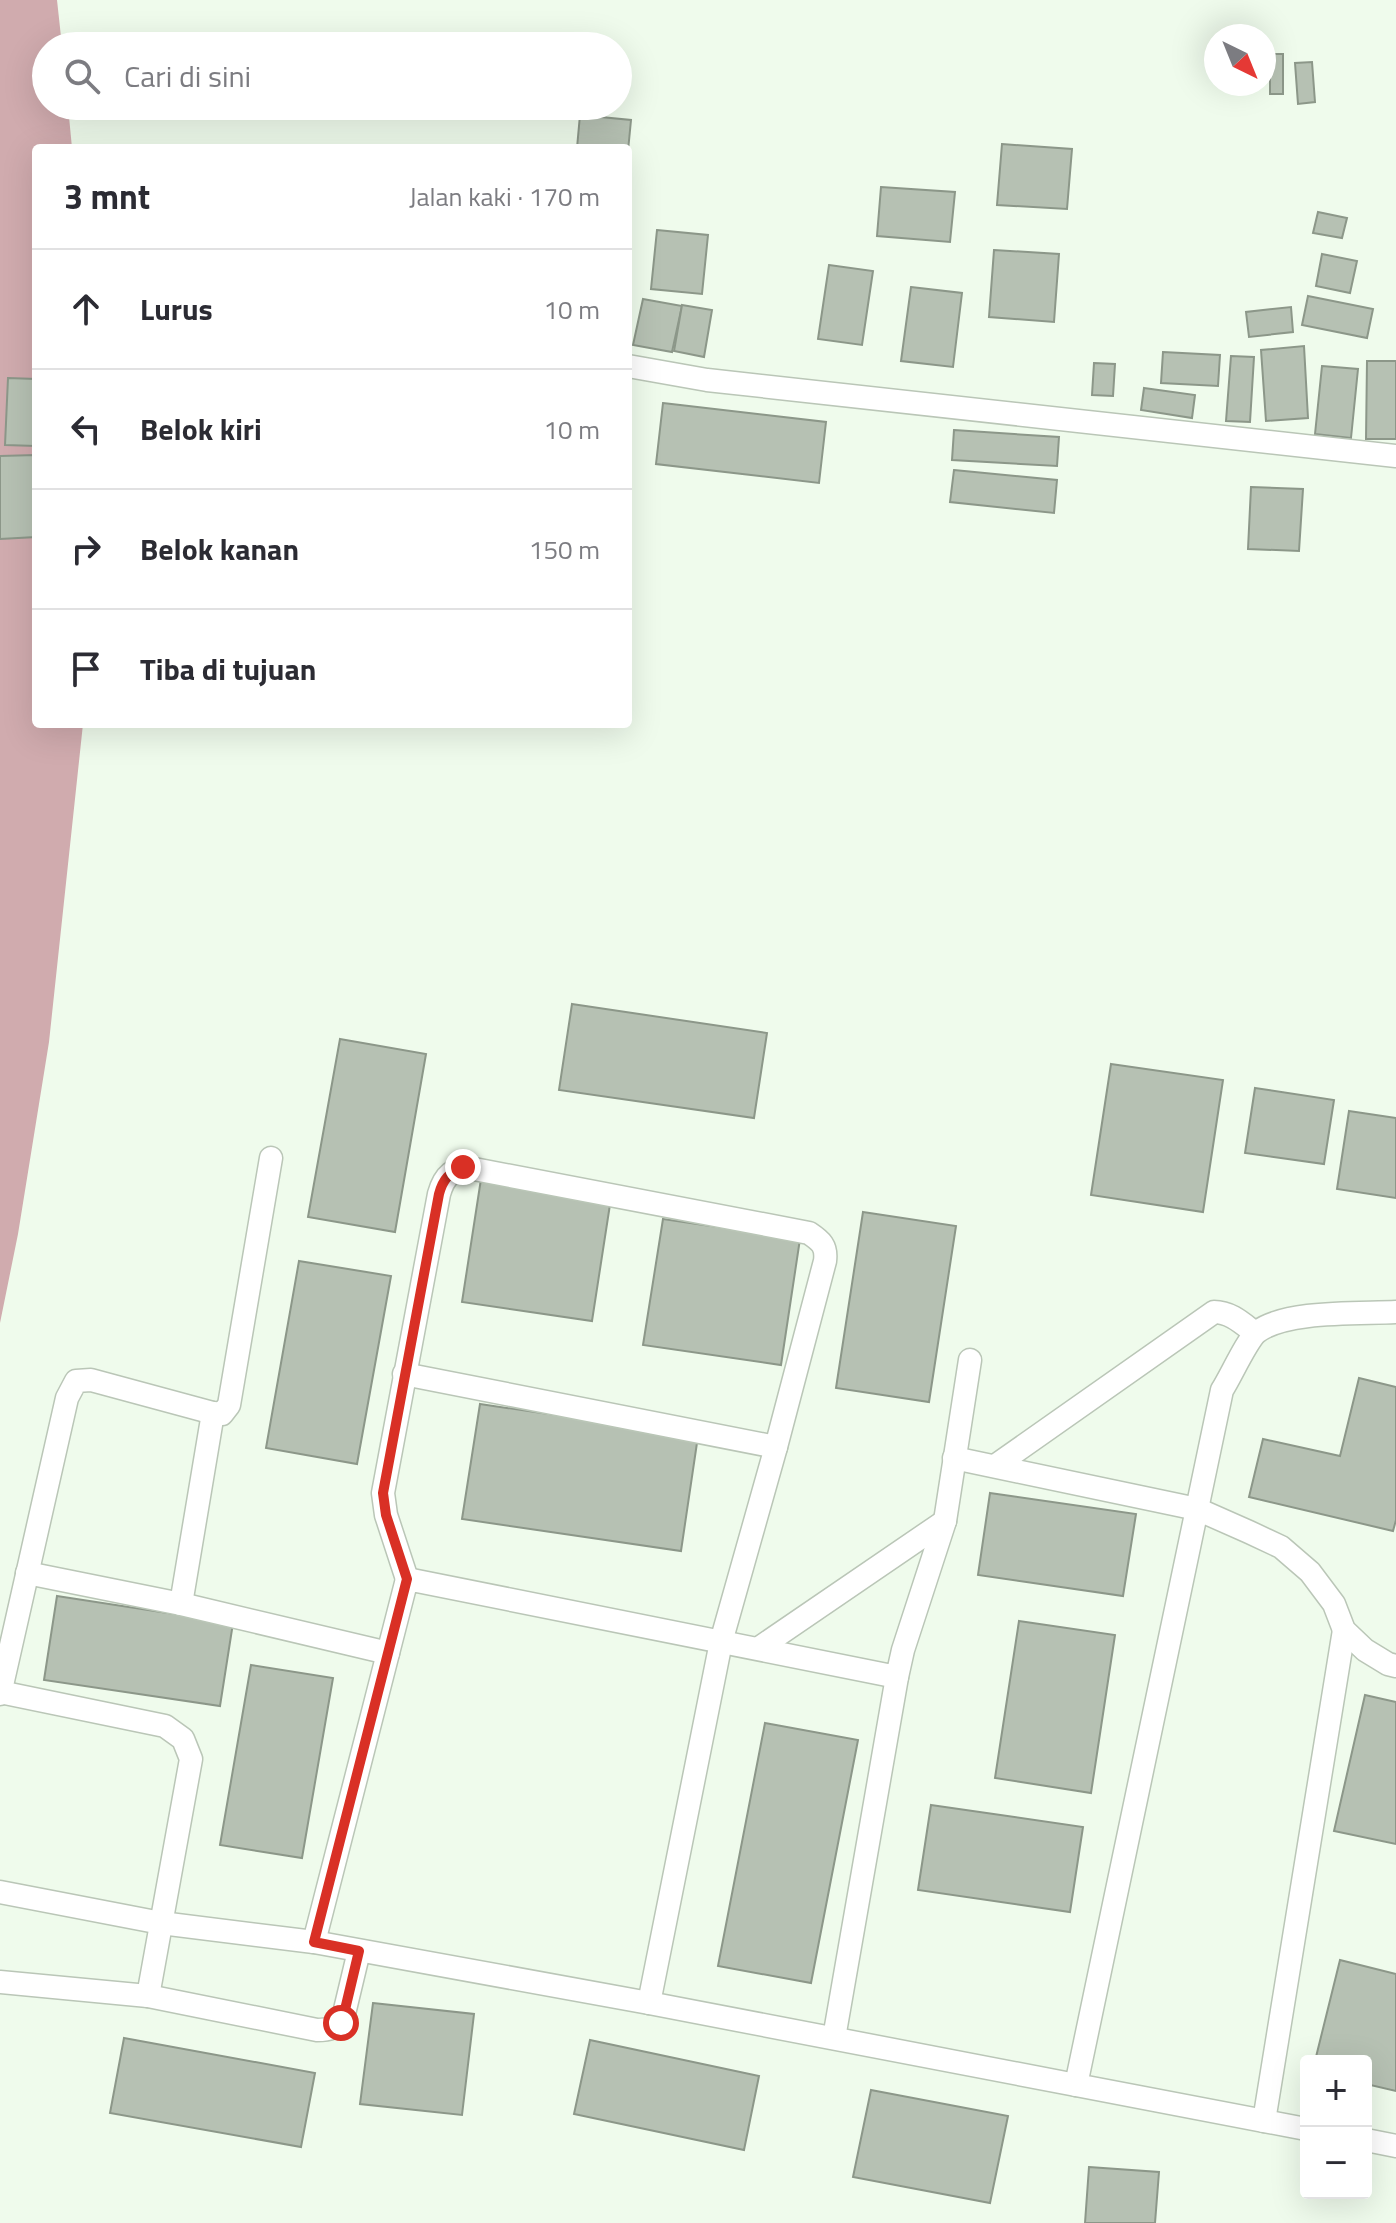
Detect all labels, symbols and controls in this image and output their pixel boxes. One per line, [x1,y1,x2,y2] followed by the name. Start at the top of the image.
[1204,24,1276,96] north arrow
[32,32,632,120] search box
[124,53,251,99] text: Cari di sini
[60,54,104,98] icon: search
[64,170,150,222] text: 3 mnt
[409,177,600,216] text: Jalan kaki · 170 m
[140,286,213,332] text: Lurus
[64,287,108,331] icon: ahead
[543,290,600,329] text: 10 m
[140,406,262,452] text: Belok kiri
[64,407,108,451] icon: left
[543,410,600,449] text: 10 m
[140,526,299,572] text: Belok kanan
[64,527,108,571] icon: right
[529,530,600,569] text: 150 m
[140,646,316,692] text: Tiba di tujuan
[64,647,108,691] icon: arrive
[445,1149,481,1185] route end
[323,2005,359,2041] route start
[1300,2055,1372,2199] map controls
[1300,2055,1372,2127] button: +
[1300,2127,1372,2199] button: −

